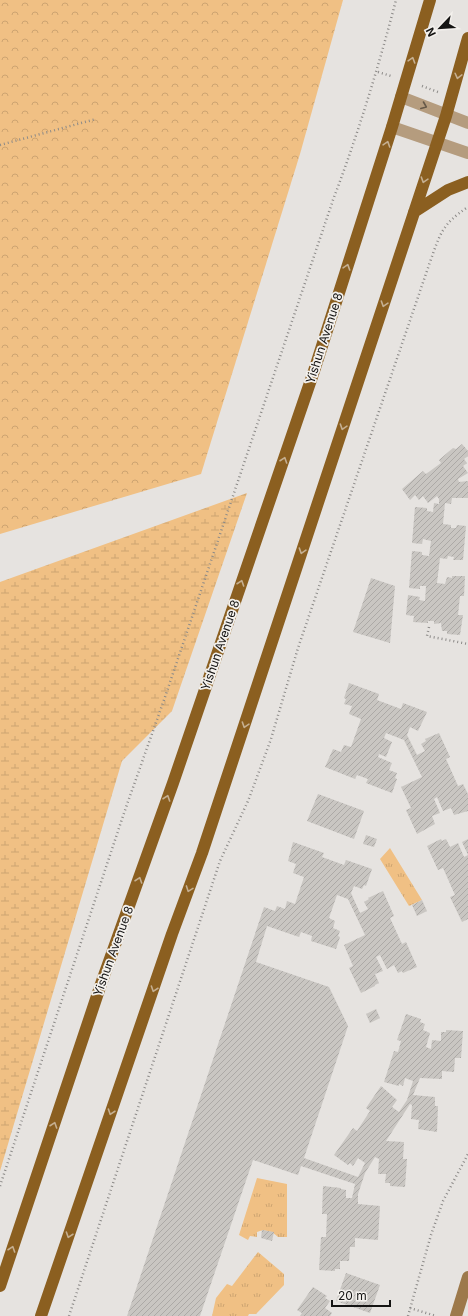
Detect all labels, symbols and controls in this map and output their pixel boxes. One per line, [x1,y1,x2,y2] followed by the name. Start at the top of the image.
[420,8,460,48] north arrow
[423,25,439,39] text: N
[407,56,416,63] one-way arrow
[455,73,463,79] one-way arrow
[420,102,427,110] one-way arrow
[382,140,390,147] one-way arrow
[421,177,429,184] one-way arrow
[342,264,351,271] one-way arrow
[302,291,346,385] street label: Yishun Avenue 8
[380,300,389,307] one-way arrow
[339,424,348,431] one-way arrow
[279,456,287,463] one-way arrow
[299,547,307,554] one-way arrow
[237,579,245,586] one-way arrow
[198,598,242,692] street label: Yishun Avenue 8
[241,721,250,728] one-way arrow
[163,795,171,802] one-way arrow
[134,876,142,883] one-way arrow
[185,886,193,893] one-way arrow
[90,904,136,998] street label: Yishun Avenue 8
[150,985,158,992] one-way arrow
[108,1108,116,1115] one-way arrow
[49,1122,57,1129] one-way arrow
[66,1231,74,1238] one-way arrow
[8,1245,16,1252] one-way arrow
[332,1282,390,1308] scale bar
[338,1288,367,1303] text: 20 m

